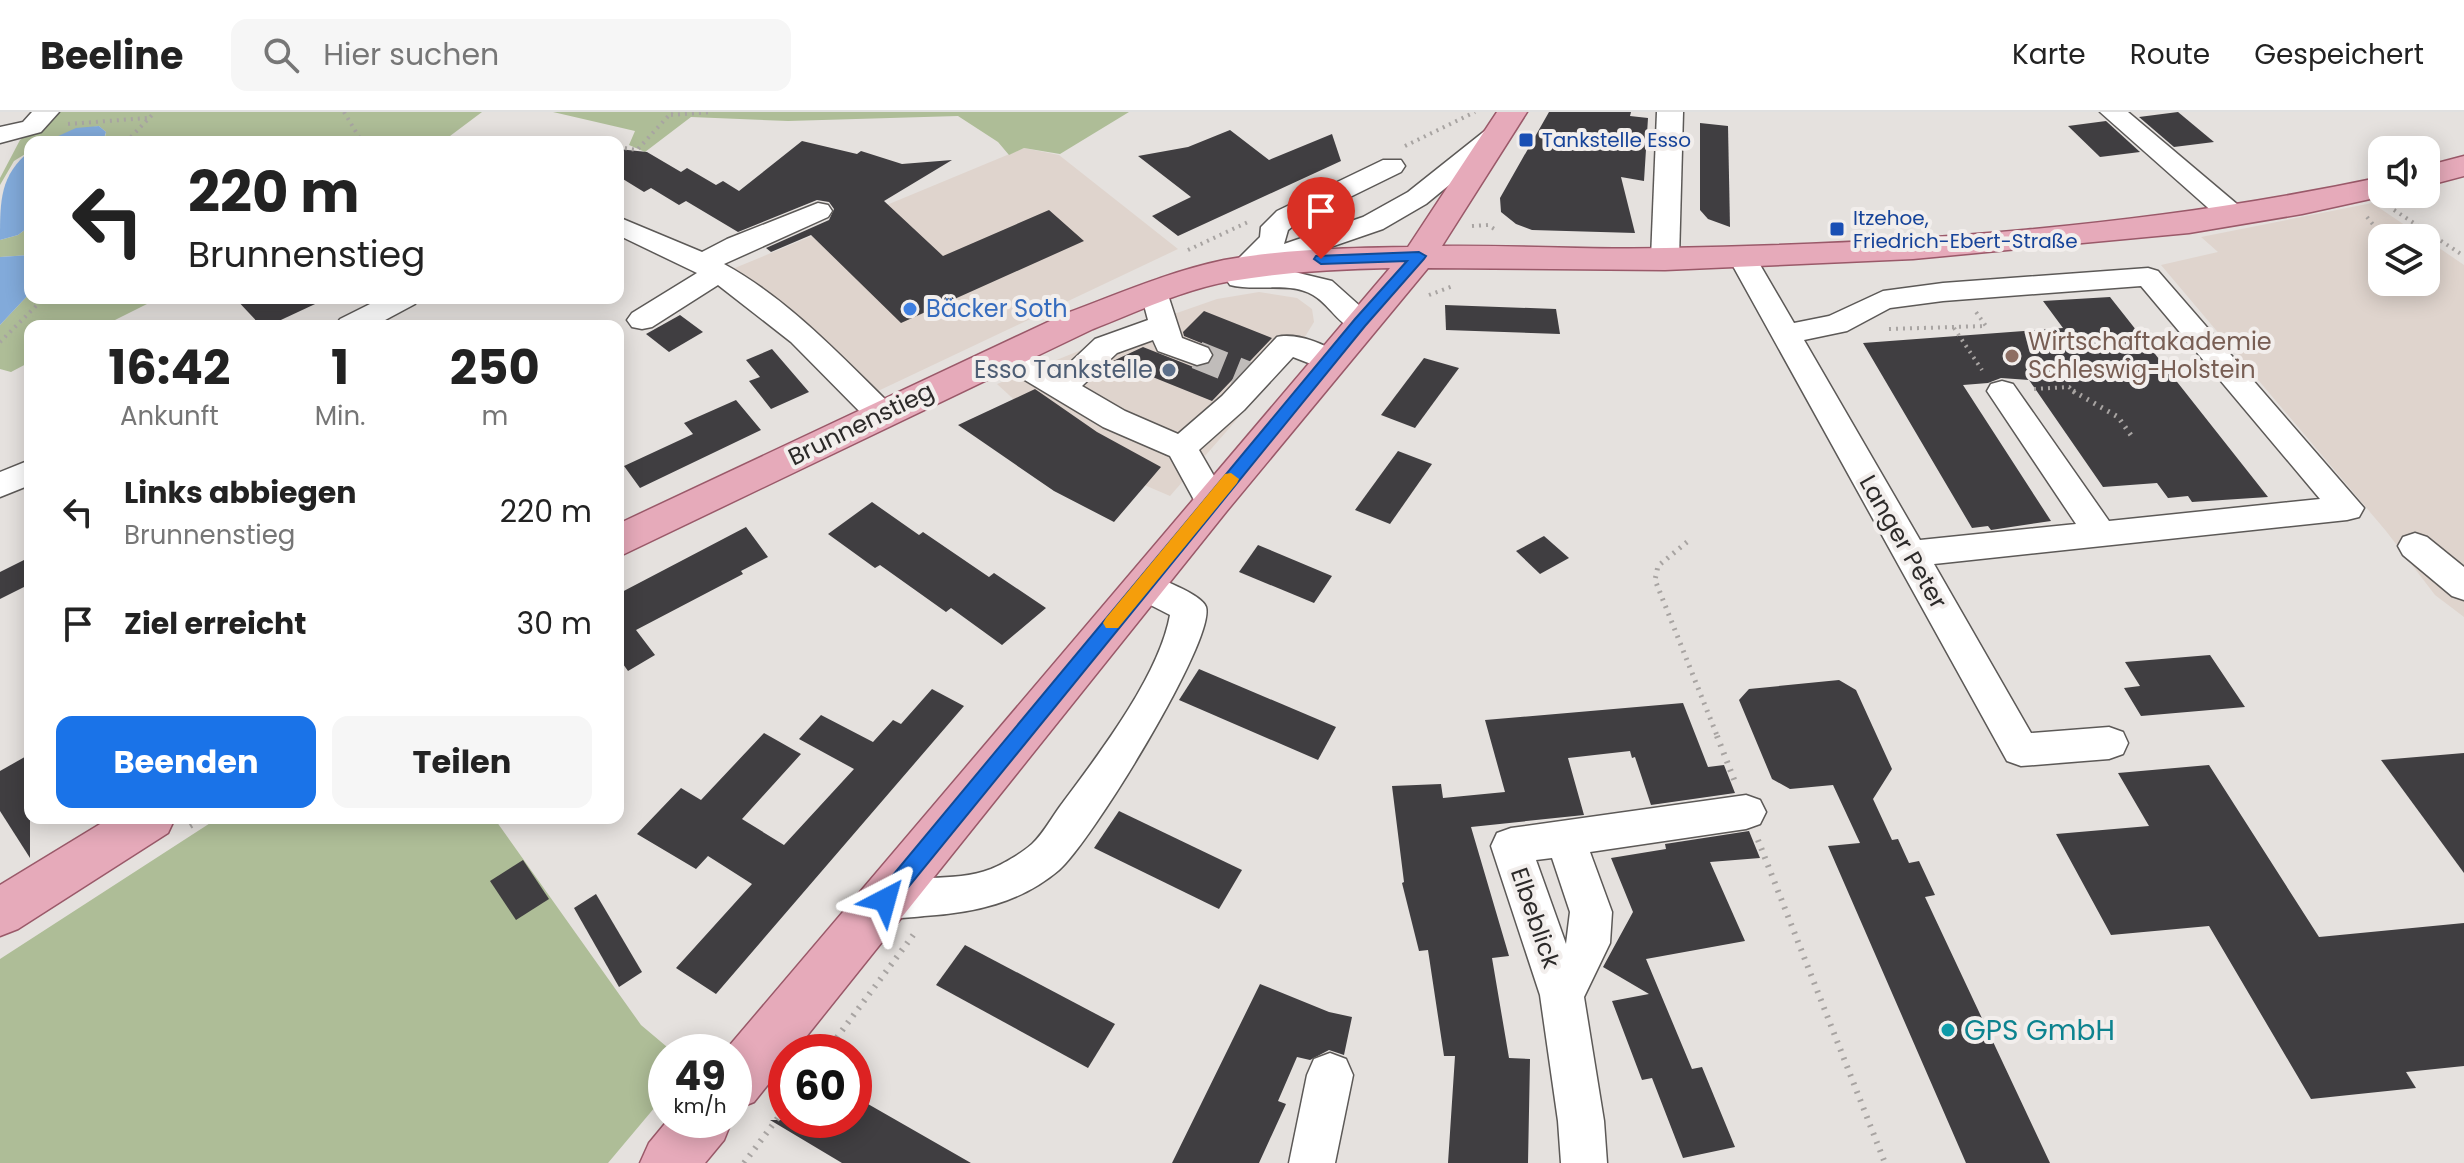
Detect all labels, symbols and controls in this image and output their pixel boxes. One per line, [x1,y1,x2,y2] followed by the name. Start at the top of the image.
[231,19,791,91] search box
[40,29,183,82] text: Beeline
[259,33,303,77] icon: search
[323,33,499,76] text: Hier suchen
[2012,35,2086,74] text: Karte
[2130,35,2210,74] text: Route
[2254,35,2424,74] text: Gespeichert
[1542,126,1691,154] place label: Tankstelle Esso
[1517,131,1535,149] marker: Tankstelle Esso
[2368,136,2440,296] map controls
[2368,136,2440,208] button: sound
[188,153,360,232] text: 220 m
[56,168,160,272] icon: left
[1287,177,1355,259] pin
[1299,189,1343,233] icon: arrive
[1853,204,2078,255] place label: Itzehoe, Friedrich-Ebert-Straße
[1828,220,1846,238] marker: Itzehoe, Friedrich-Ebert-Straße
[2368,224,2440,296] button: layers
[188,229,425,280] text: Brunnenstieg
[926,292,1068,325] place label: Bäcker Soth
[901,300,919,318] marker: Bäcker Soth
[2028,325,2272,386] place label: Wirtschaftakademie Schleswig-Holstein
[108,334,230,401] text: 16:42
[331,334,349,401] text: 1
[450,334,540,401] text: 250
[2003,347,2021,365] marker: Wirtschaftakademie Schleswig-Holstein
[974,353,1153,386] place label: Esso Tankstelle
[1160,361,1178,379] marker: Esso Tankstelle
[782,374,939,473] street label: Brunnenstieg
[120,398,219,434] text: Ankunft
[315,398,366,434] text: Min.
[481,398,508,434] text: m
[1852,469,1955,615] street label: Langer Peter
[124,471,357,514] text: Links abbiegen
[56,490,100,534] icon: left
[500,490,592,533] text: 220 m
[124,517,295,553] text: Brunnenstieg
[56,602,100,646] icon: arrive
[124,602,306,645] text: Ziel erreicht
[517,602,592,645] text: 30 m
[56,716,316,808] button: Beenden
[332,716,592,808] button: Teilen
[843,858,927,942] position arrow
[1503,863,1568,973] street label: Elbeblick
[1964,1011,2115,1050] place label: GPS GmbH
[1939,1021,1957,1039] marker: GPS GmbH
[768,1034,872,1138] speed limit sign: 60
[674,1048,726,1104] text: 49
[673,1092,727,1120] text: km/h

